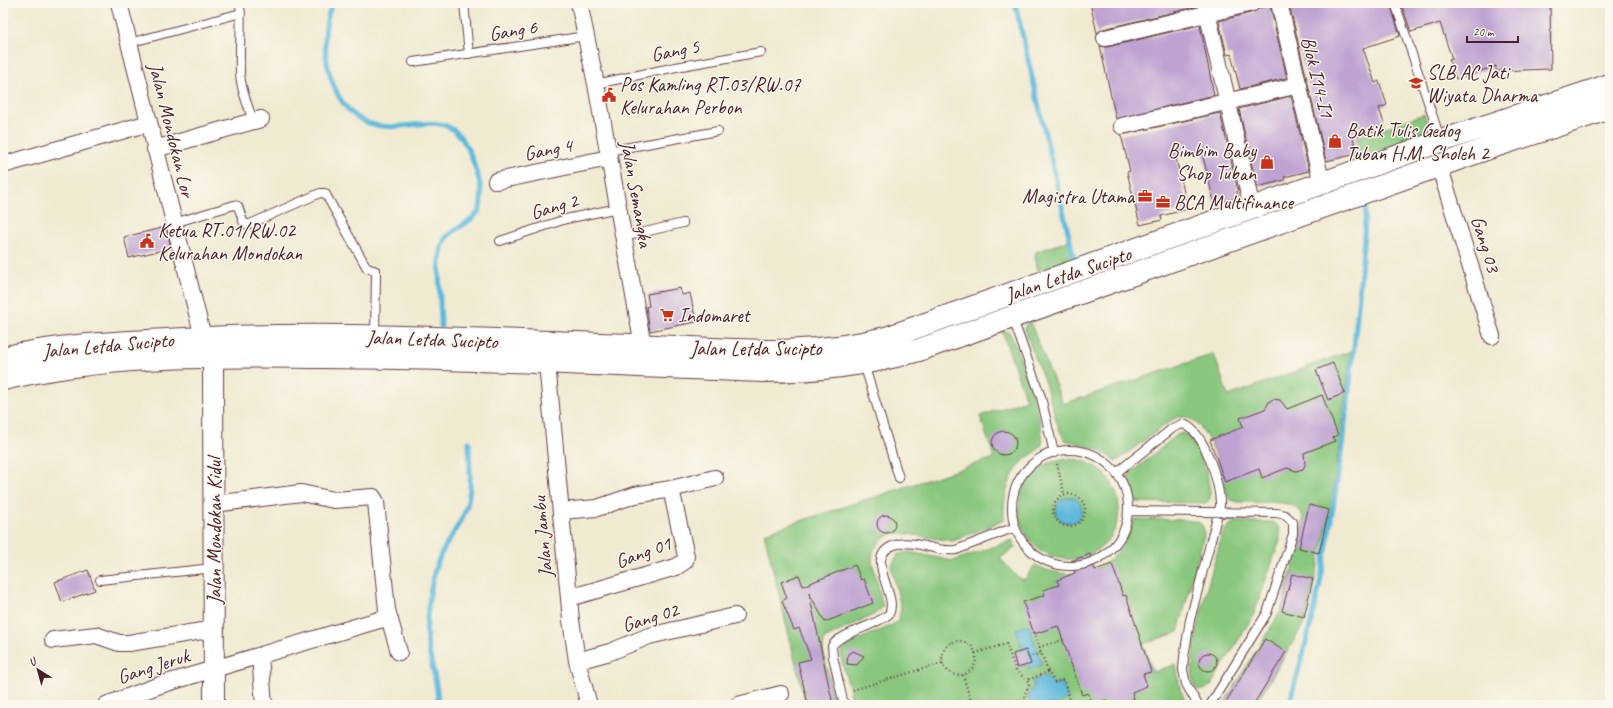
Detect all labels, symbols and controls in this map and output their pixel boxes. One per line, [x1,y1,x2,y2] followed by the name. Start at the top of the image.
[487,14,540,47] street label: Gang 6
[1467,18,1518,44] scale bar
[1473,24,1495,40] text: 20 m
[649,33,702,67] street label: Gang 5
[1295,34,1340,121] street label: Blok I14-I1
[143,60,201,201] street label: Jalan Mondokan Lor
[1427,60,1539,108] place label: SLB AC Jati Wiyata Dharma
[620,72,802,120] place label: Pos Kamling RT.03/RW.07 Kelurahan Perbon
[1408,75,1424,91] school or university icon: SLB AC Jati Wiyata Dharma
[601,87,617,103] public building icon: Pos Kamling RT.03/RW.07 Kelurahan Perbon
[1346,118,1491,166] place label: Batik Tulis Gedog Tuban H.M. Sholeh 2
[522,132,576,166] street label: Gang 4
[1327,133,1343,149] shop icon: Batik Tulis Gedog Tuban H.M. Sholeh 2
[615,138,658,251] street label: Jalan Semangka
[1168,138,1257,186] place label: Bimbim Baby Shop Tuban
[1259,154,1275,170] shop icon: Bimbim Baby Shop Tuban
[1022,184,1136,209] place label: Magistra Utama
[527,187,583,225] street label: Gang 2
[1137,188,1153,204] office icon: Magistra Utama
[1174,190,1294,215] place label: BCA Multifinance
[1155,194,1171,210] office icon: BCA Multifinance
[1465,213,1506,277] street label: Gang 03
[158,218,303,266] place label: Ketua RT.01/RW.02 Kelurahan Mondokan
[139,233,155,249] public building icon: Ketua RT.01/RW.02 Kelurahan Mondokan
[1001,241,1135,308] street label: Jalan Letda Sucipto
[678,303,752,328] place label: Indomaret
[659,307,675,323] supermarket icon: Indomaret
[365,325,499,354] street label: Jalan Letda Sucipto
[41,327,175,364] street label: Jalan Letda Sucipto
[689,336,823,361] street label: Jalan Letda Sucipto
[202,454,227,605] street label: Jalan Mondokan Kidul
[526,494,559,580] street label: Jalan Jambu
[612,531,675,574] street label: Gang 01
[619,597,683,638] street label: Gang 02
[114,643,194,690] street label: Gang Jeruk
[18,650,58,690] north arrow
[26,653,40,669] text: U

